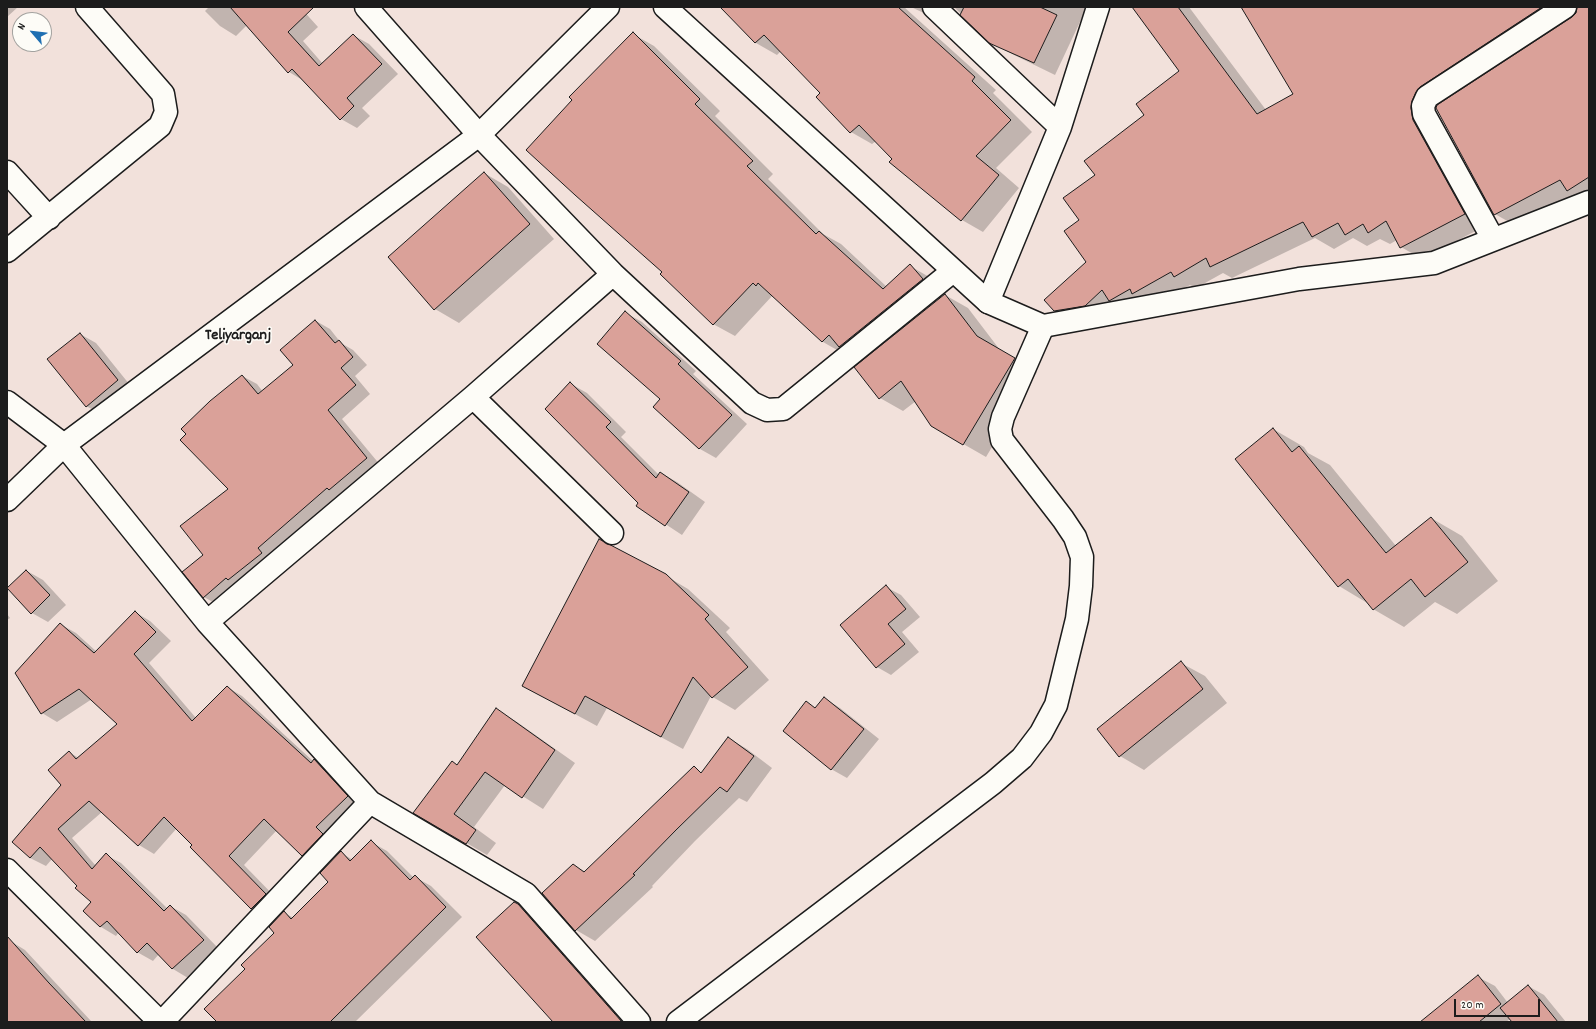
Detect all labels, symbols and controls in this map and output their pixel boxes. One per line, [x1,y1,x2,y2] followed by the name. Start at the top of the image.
[12,12,52,52] north arrow
[14,21,31,33] text: N
[205,327,271,347] district label: Teliyarganj
[1456,991,1542,1017] scale bar
[1461,997,1484,1014] text: 20 m

